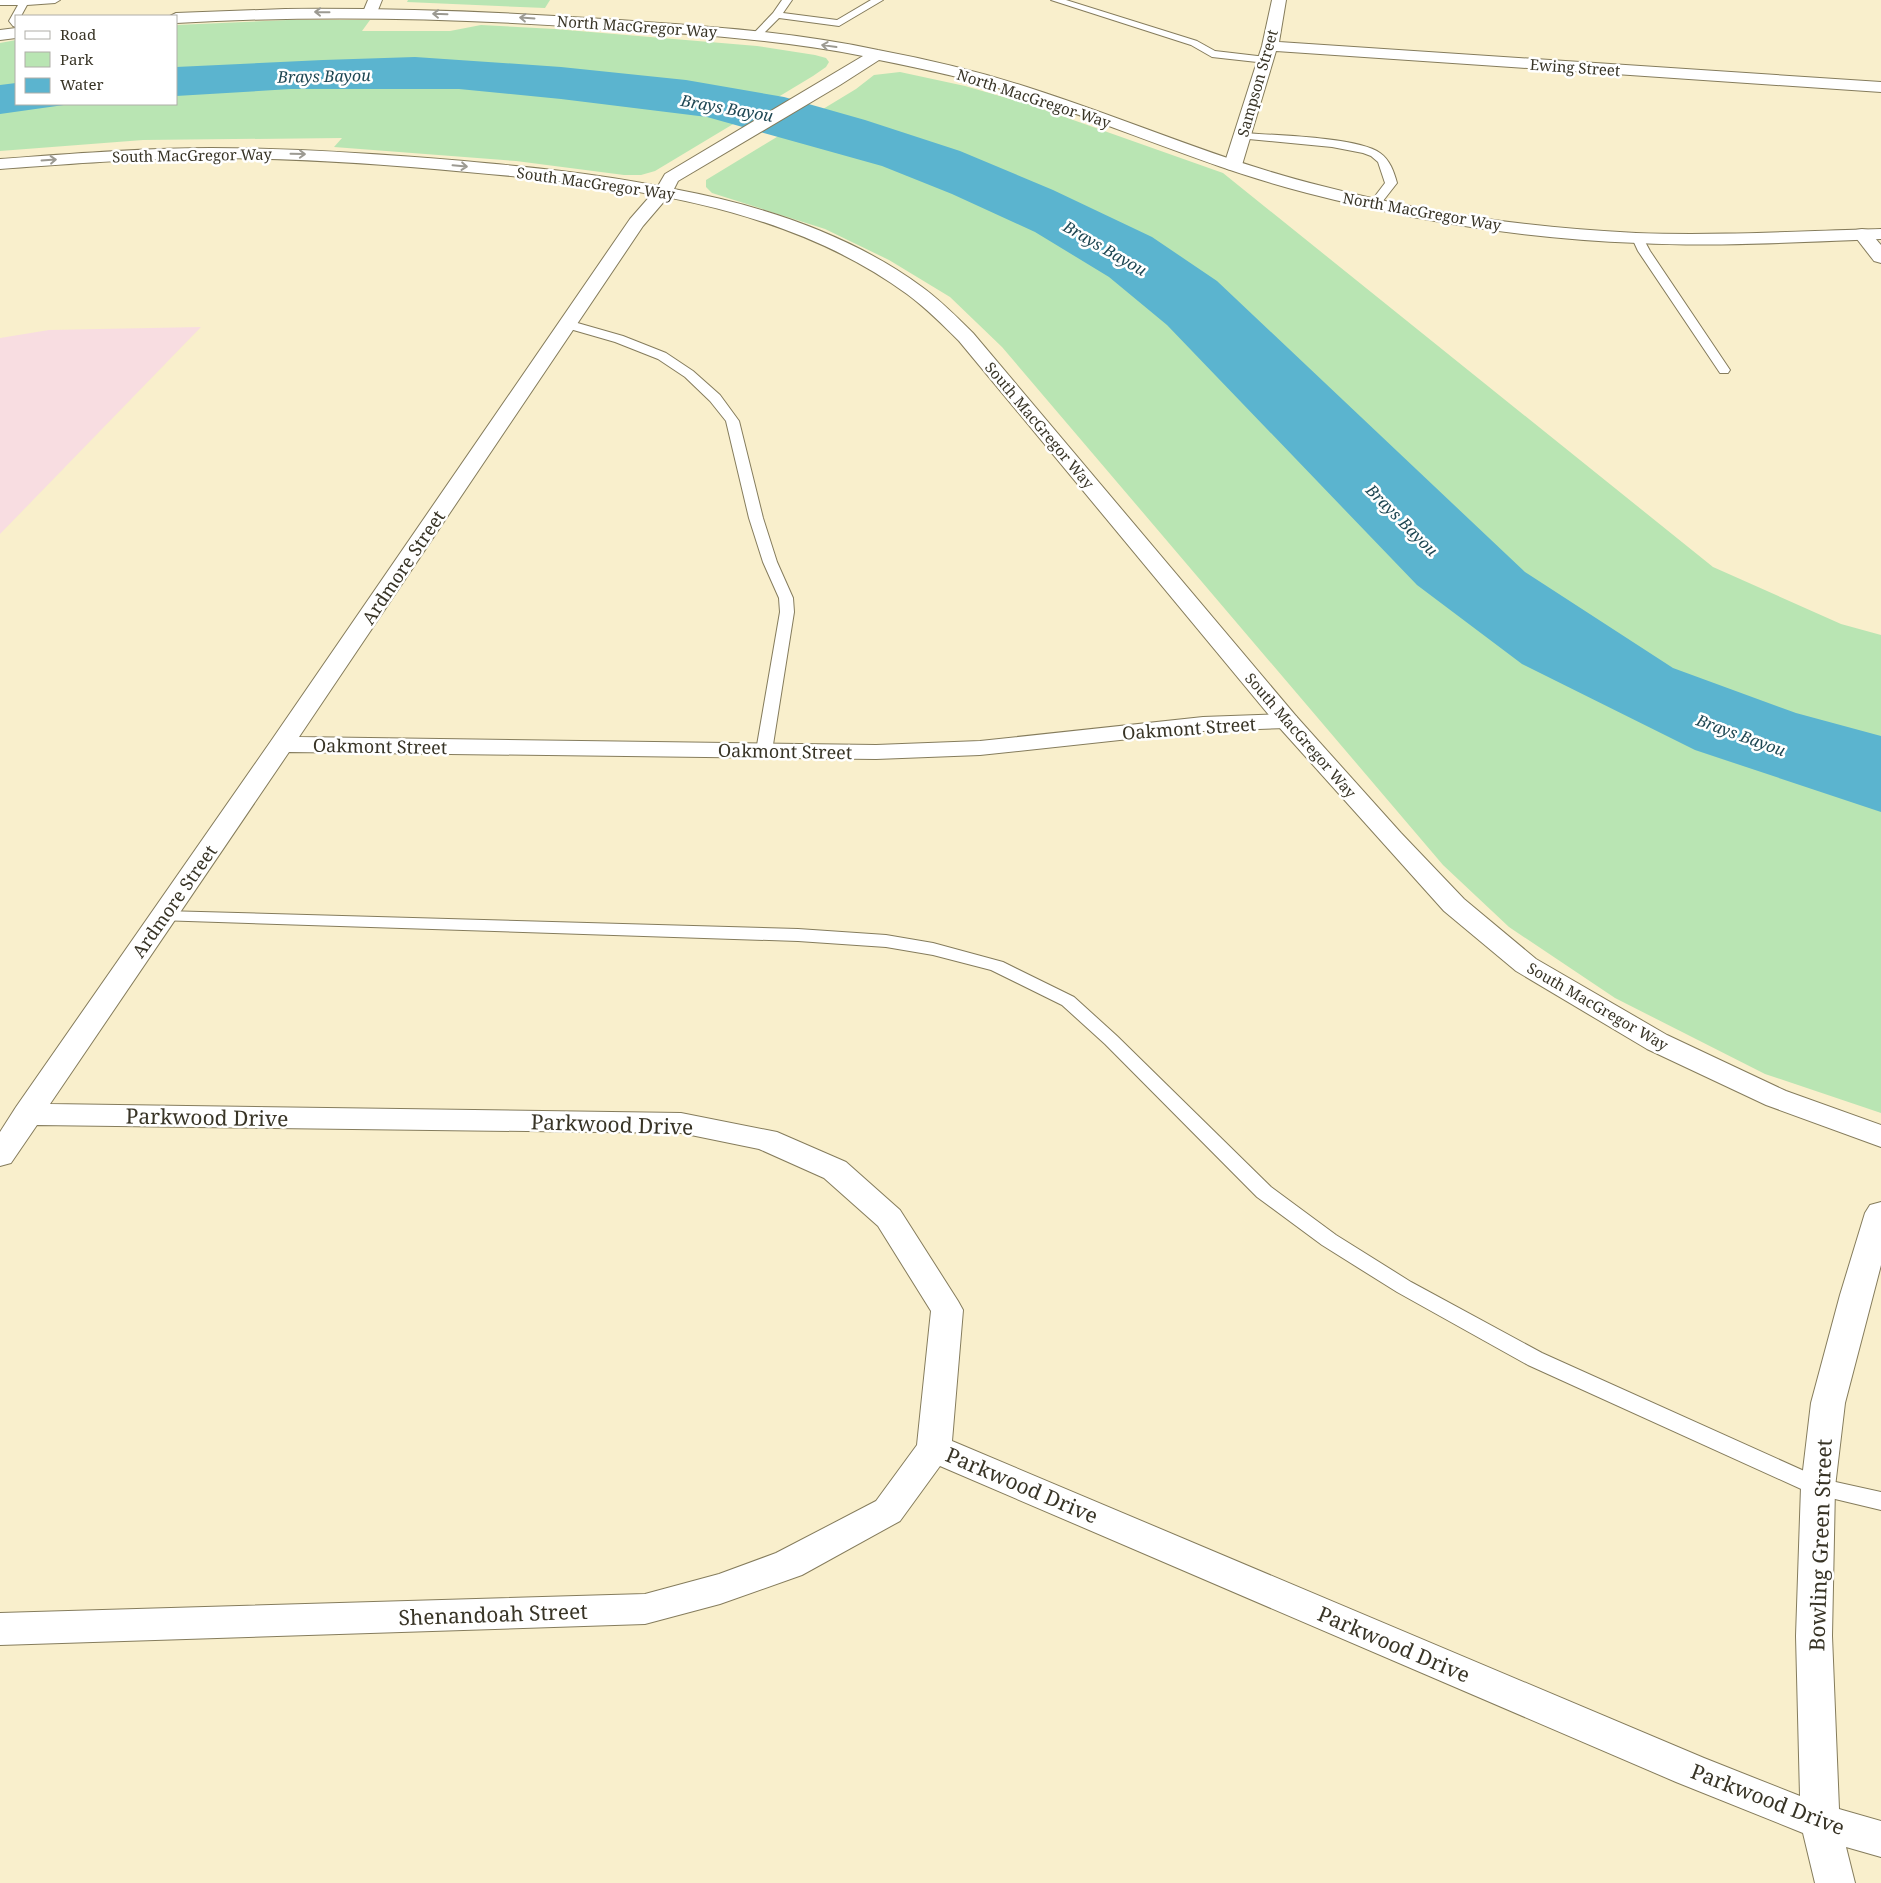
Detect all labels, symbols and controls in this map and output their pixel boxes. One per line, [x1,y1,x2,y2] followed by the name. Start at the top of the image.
[314,7,330,17] one-way arrow
[433,10,449,19] one-way arrow
[556,10,718,42] street label: North MacGregor Way
[520,14,536,23] one-way arrow
[15,15,178,105] legend
[60,24,96,44] text: Road
[1232,27,1282,139] street label: Sampson Street
[821,40,837,50] one-way arrow
[60,49,94,69] text: Park
[1529,54,1621,80] street label: Ewing Street
[276,64,371,88] water label: Brays Bayou
[955,64,1114,132] street label: North MacGregor Way
[60,74,103,94] text: Water
[678,89,775,127] water label: Brays Bayou
[112,144,273,166] street label: South MacGregor Way
[290,150,306,159] one-way arrow
[40,156,56,165] one-way arrow
[452,161,468,170] one-way arrow
[516,162,677,204] street label: South MacGregor Way
[1341,187,1503,235] street label: North MacGregor Way
[1058,215,1151,281] water label: Brays Bayou
[981,357,1099,493] street label: South MacGregor Way
[1361,479,1443,561] water label: Brays Bayou
[356,505,450,629] street label: Ardmore Street
[1241,668,1361,802] street label: South MacGregor Way
[1692,708,1789,761] water label: Brays Bayou
[1121,711,1257,745] street label: Oakmont Street
[313,733,447,759] street label: Oakmont Street
[718,738,852,764] street label: Oakmont Street
[126,840,222,962] street label: Ardmore Street
[1524,957,1673,1055] street label: South MacGregor Way
[125,1102,289,1132] street label: Parkwood Drive
[530,1107,694,1141] street label: Parkwood Drive
[1802,1438,1838,1652] street label: Bowling Green Street
[942,1440,1102,1530] street label: Parkwood Drive
[398,1597,588,1631] street label: Shenandoah Street
[1314,1599,1474,1689] street label: Parkwood Drive
[1687,1757,1849,1841] street label: Parkwood Drive

